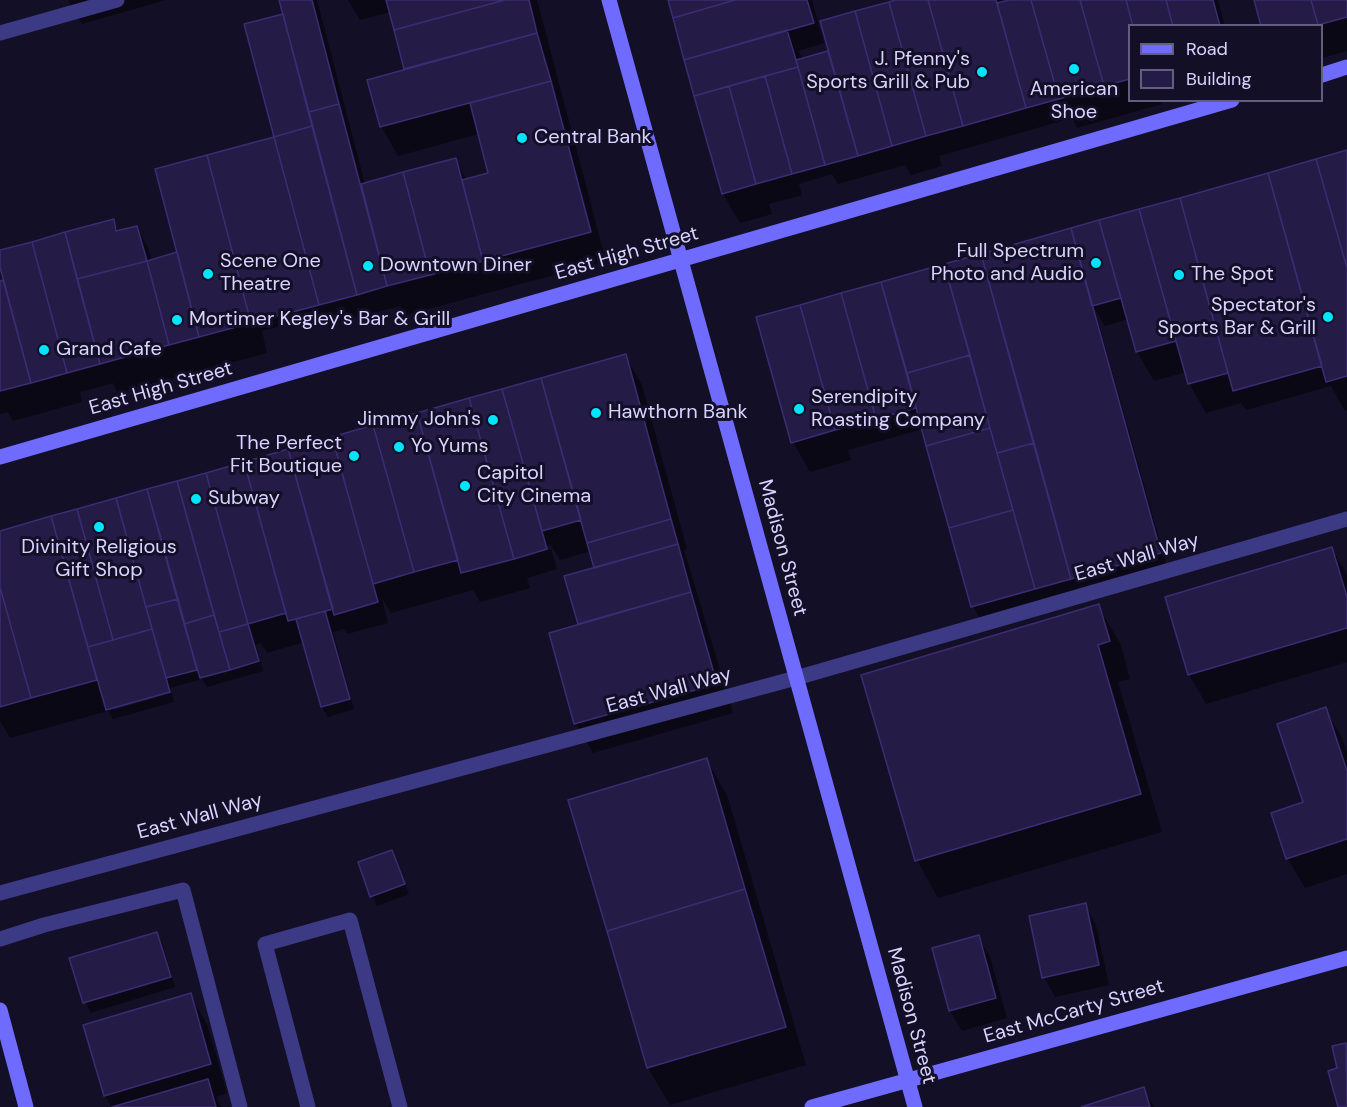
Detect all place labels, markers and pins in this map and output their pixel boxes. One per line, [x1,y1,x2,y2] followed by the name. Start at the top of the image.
[806,48,970,95] place label: J. Pfenny's Sports Grill & Pub
[1067,62,1081,76] marker: American Shoe
[975,65,989,79] marker: J. Pfenny's Sports Grill & Pub
[1030,78,1118,125] place label: American Shoe
[534,126,652,150] place label: Central Bank
[515,131,529,145] marker: Central Bank
[931,240,1084,287] place label: Full Spectrum Photo and Audio
[220,250,321,297] place label: Scene One Theatre
[380,254,532,278] place label: Downtown Diner
[1089,256,1103,270] marker: Full Spectrum Photo and Audio
[361,259,375,273] marker: Downtown Diner
[1191,263,1274,287] place label: The Spot
[201,267,215,281] marker: Scene One Theatre
[1172,268,1186,282] marker: The Spot
[1157,294,1316,341] place label: Spectator's Sports Bar & Grill
[189,308,450,332] place label: Mortimer Kegley's Bar & Grill
[1321,310,1335,324] marker: Spectator's Sports Bar & Grill
[170,313,184,327] marker: Mortimer Kegley's Bar & Grill
[56,338,162,362] place label: Grand Cafe
[37,343,51,357] marker: Grand Cafe
[811,386,985,433] place label: Serendipity Roasting Company
[608,401,747,425] place label: Hawthorn Bank
[792,402,806,416] marker: Serendipity Roasting Company
[589,406,603,420] marker: Hawthorn Bank
[357,408,481,432] place label: Jimmy John's
[486,413,500,427] marker: Jimmy John's
[230,432,342,479] place label: The Perfect Fit Boutique
[411,435,488,459] place label: Yo Yums
[392,440,406,454] marker: Yo Yums
[347,449,361,463] marker: The Perfect Fit Boutique
[477,462,591,509] place label: Capitol City Cinema
[458,479,472,493] marker: Capitol City Cinema
[208,487,280,511] place label: Subway
[189,492,203,506] marker: Subway
[92,520,106,534] marker: Divinity Religious Gift Shop
[21,536,177,583] place label: Divinity Religious Gift Shop

